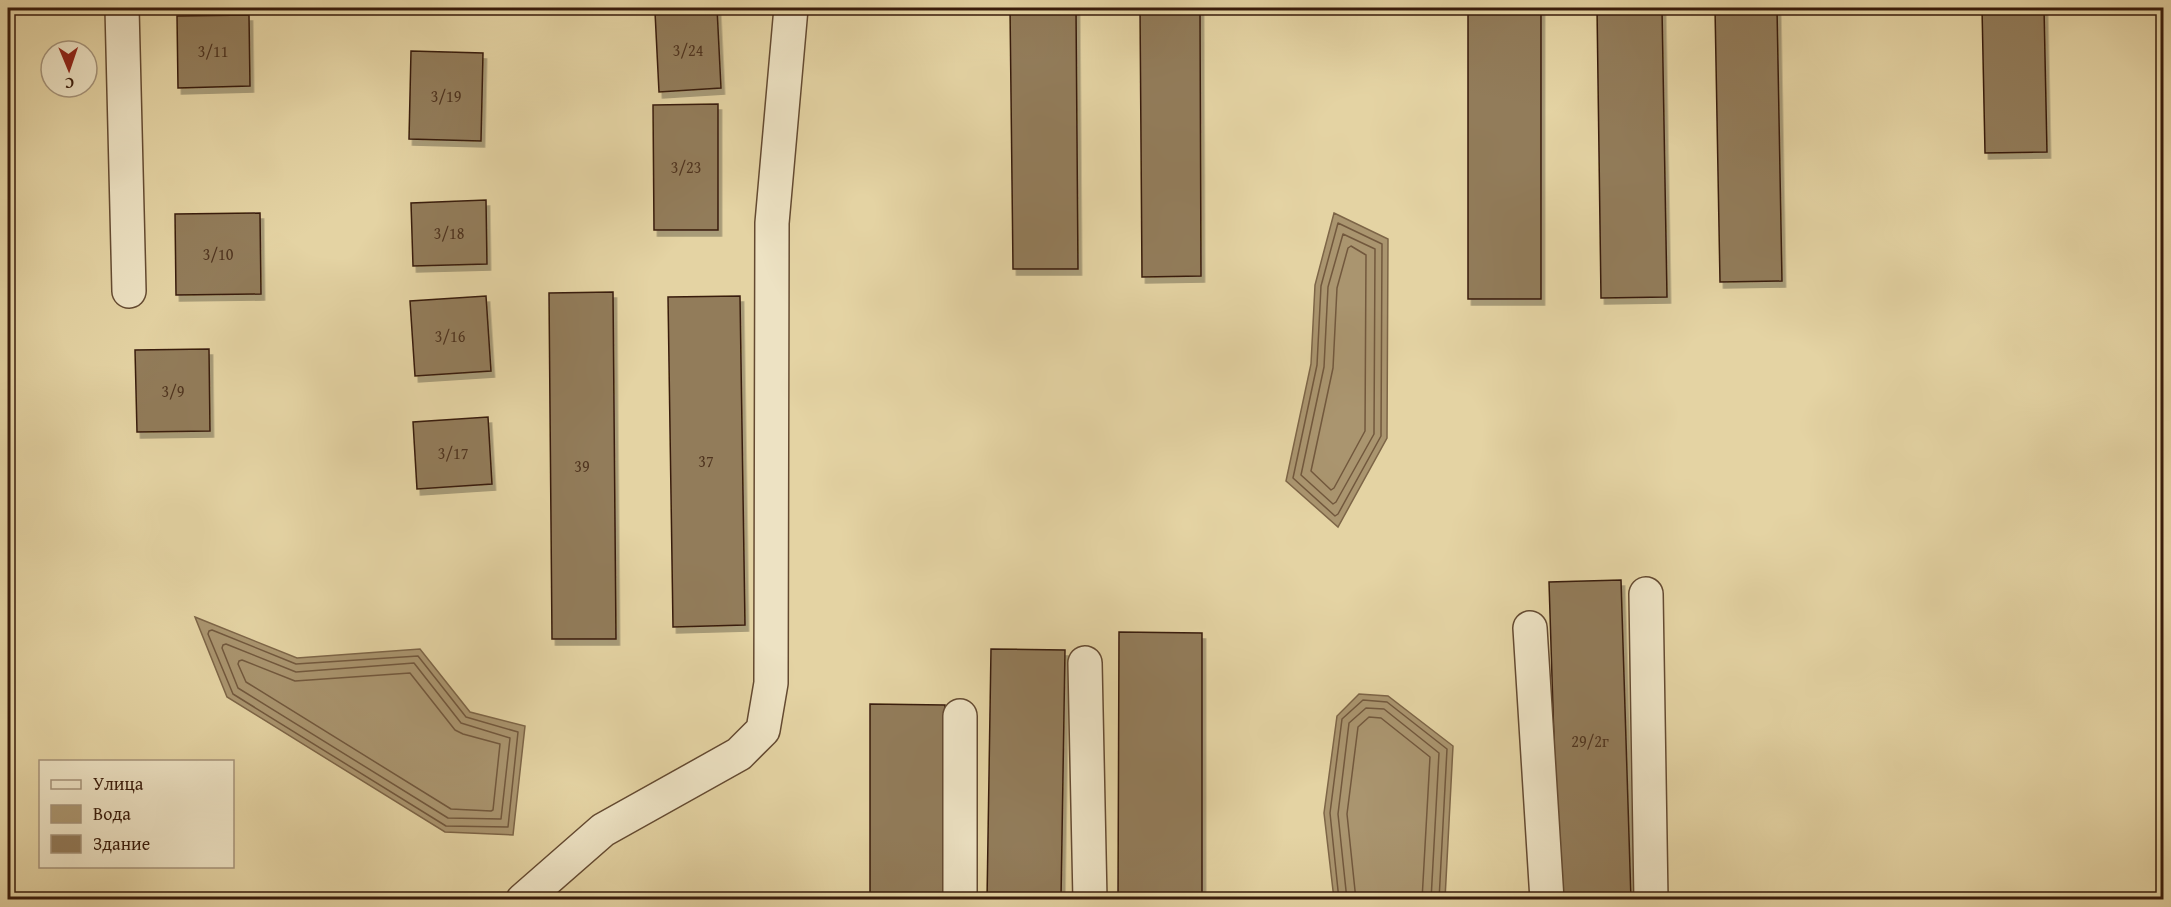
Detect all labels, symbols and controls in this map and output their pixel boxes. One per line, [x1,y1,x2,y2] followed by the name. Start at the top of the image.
[673,38,704,62] house number: 3/24
[39,39,99,99] north arrow
[198,39,228,63] house number: 3/11
[65,72,74,96] text: С
[431,84,462,108] house number: 3/19
[671,155,701,179] house number: 3/23
[434,221,465,245] house number: 3/18
[203,242,234,266] house number: 3/10
[435,324,466,348] house number: 3/16
[162,379,185,403] house number: 3/9
[438,441,469,465] house number: 3/17
[698,449,714,473] house number: 37
[574,454,590,478] house number: 39
[1571,729,1609,753] house number: 29/2г
[39,760,234,868] legend
[93,770,144,797] text: Улица
[93,800,131,827] text: Вода
[93,830,150,857] text: Здание

